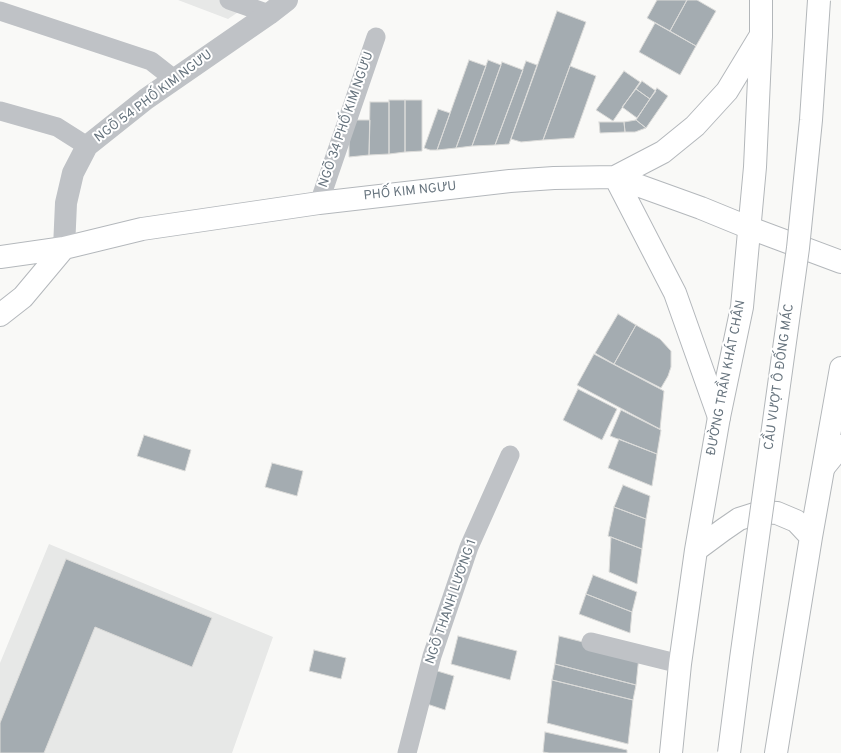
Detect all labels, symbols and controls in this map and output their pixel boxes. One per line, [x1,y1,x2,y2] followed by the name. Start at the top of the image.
[92,48,216,146] street label: NGÕ 54 PHỐ KIM NGƯU
[316,50,378,190] street label: NGÕ 34 PHỐ KIM NGƯU
[363,179,457,205] street label: PHỐ KIM NGƯU
[704,299,750,457] street label: ĐƯỜNG TRẦN KHÁT CHÂN
[762,303,798,451] street label: CẦU VƯỢT Ô ĐỐNG MÁC
[423,537,481,667] street label: NGÕ THANH LƯƠNG 1

